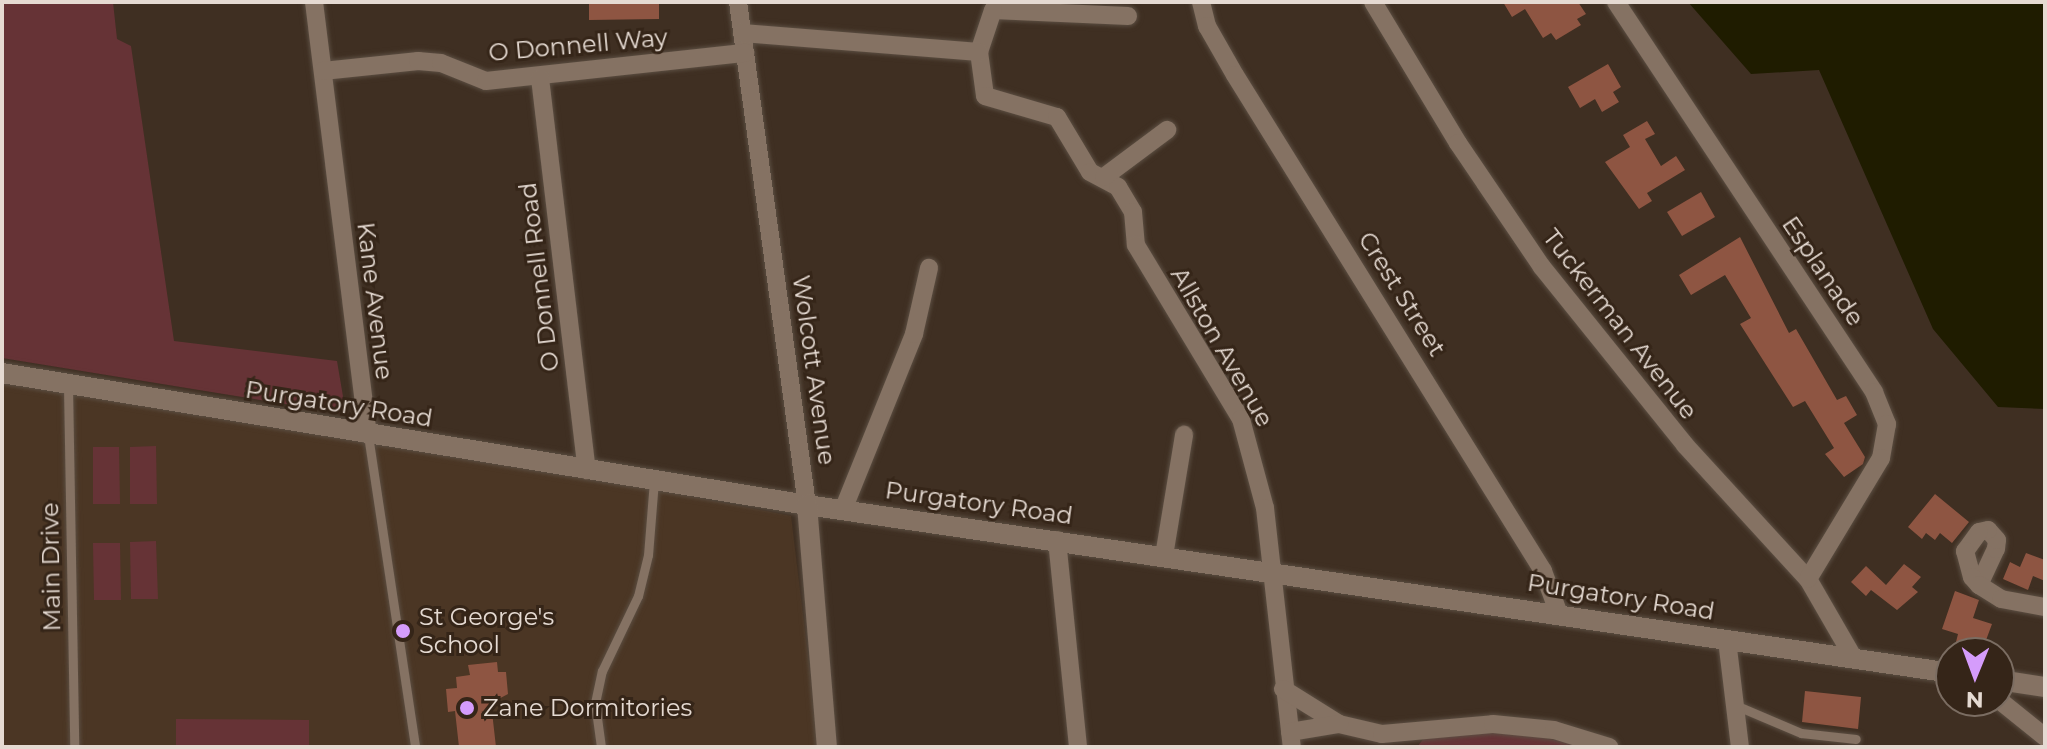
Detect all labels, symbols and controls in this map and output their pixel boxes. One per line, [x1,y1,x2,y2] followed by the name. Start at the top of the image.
[487,23,669,67] street label: O Donnell Way
[513,181,565,373] street label: O Donnell Road
[1776,211,1870,331] street label: Esplanade
[351,221,399,381] street label: Kane Avenue
[1537,223,1703,425] street label: Tuckerman Avenue
[1352,227,1452,361] street label: Crest Street
[1165,262,1279,432] street label: Allston Avenue
[786,273,842,467] street label: Wolcott Avenue
[243,375,435,433] street label: Purgatory Road
[883,476,1075,530] street label: Purgatory Road
[35,502,67,632] street label: Main Drive
[1525,568,1717,626] street label: Purgatory Road
[419,603,554,659] place label: St George's School
[394,622,412,640] marker: St George's School
[1935,637,2015,717] north arrow
[1965,686,1984,713] text: N
[483,694,692,722] place label: Zane Dormitories
[458,699,476,717] marker: Zane Dormitories

